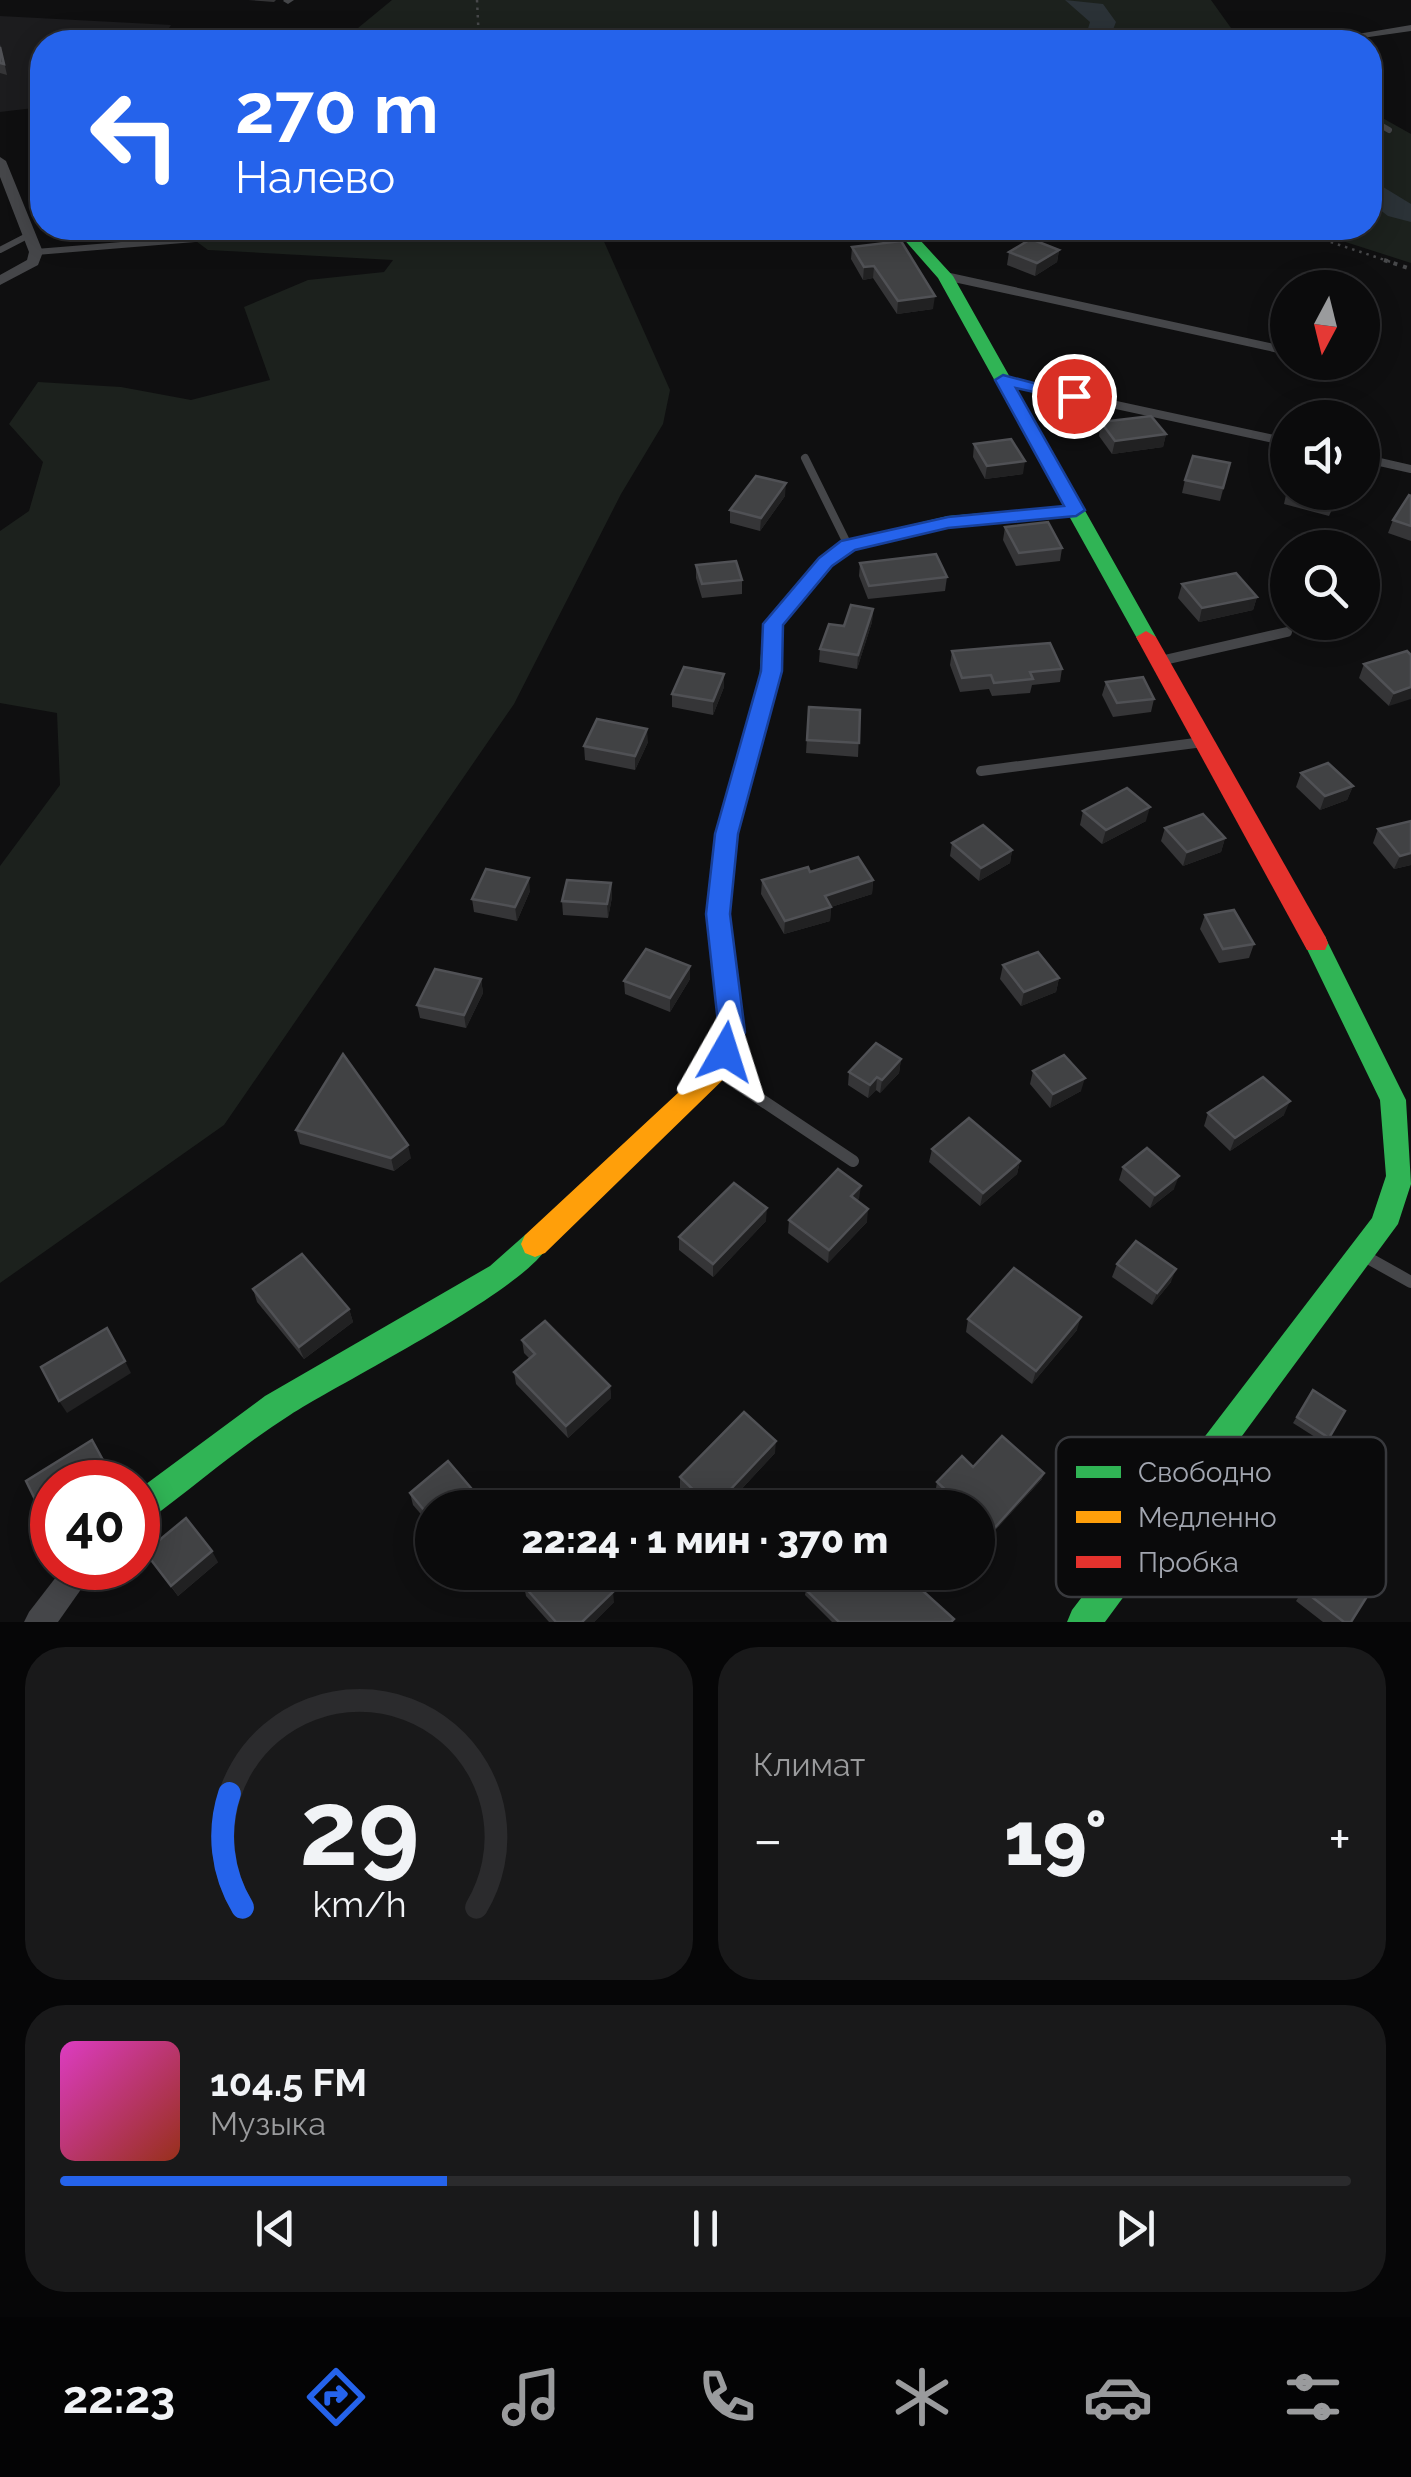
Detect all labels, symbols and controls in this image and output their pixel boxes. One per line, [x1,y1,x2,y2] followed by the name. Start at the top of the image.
[235,67,439,149] text: 270 m
[70,70,200,200] icon: left
[235,151,395,204] text: Налево
[1270,270,1380,380] north arrow
[1270,270,1380,640] map controls
[1032,354,1117,439] pin
[1047,369,1102,424] icon: arrive
[1270,400,1380,510] button: sound
[1270,530,1380,640] button: search
[673,1000,777,1104] position arrow
[1056,1437,1386,1597] legend
[1138,1456,1272,1489] text: Свободно
[30,1460,160,1590] speed limit sign: 40
[1138,1501,1277,1534] text: Медленно
[522,1517,888,1562] text: 22:24 · 1 мин · 370 m
[1138,1546,1239,1579] text: Пробка
[753,1746,865,1783] text: Климат
[299,1767,419,1889] text: 29
[1004,1794,1107,1883] text: 19°
[753,1807,783,1872] text: −
[1328,1807,1351,1872] text: +
[312,1883,406,1925] text: km/h
[210,2060,367,2105] text: 104.5 FM
[210,2105,326,2142] text: Музыка
[248,2201,303,2256] icon: previous
[678,2201,733,2256] icon: pause
[1108,2201,1163,2256] icon: next
[301,2362,371,2432] icon: directions
[496,2362,566,2432] icon: music
[692,2362,762,2432] icon: phone
[887,2362,957,2432] icon: climate
[1083,2362,1153,2432] icon: car
[1278,2362,1348,2432] icon: filters
[63,2371,175,2424] text: 22:23

